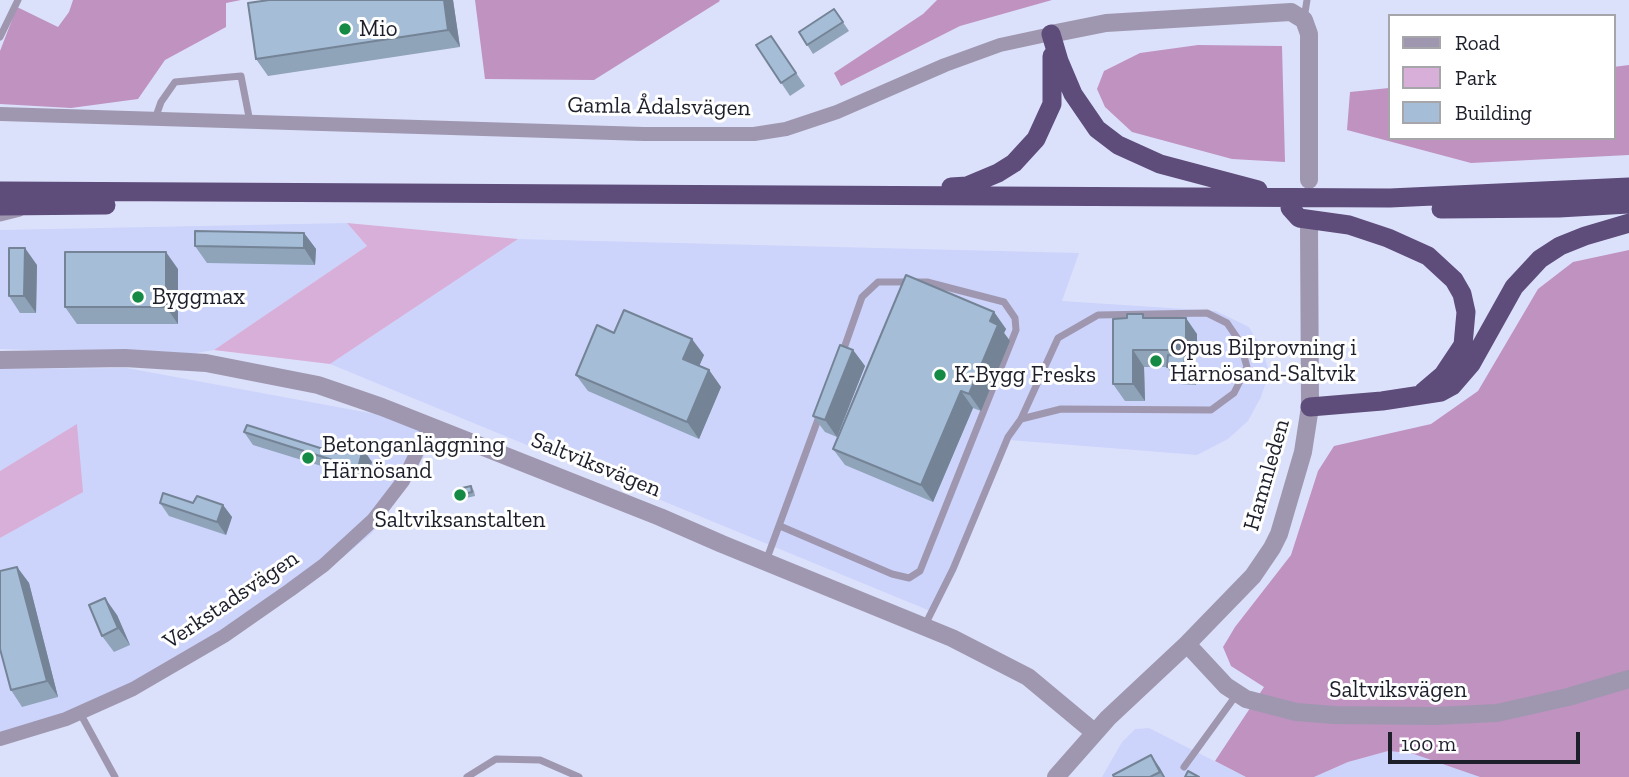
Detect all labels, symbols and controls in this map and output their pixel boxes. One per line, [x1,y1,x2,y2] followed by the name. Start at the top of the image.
[1388,14,1615,140] legend
[359,15,398,43] place label: Mio
[337,21,353,37] marker: Mio
[1455,30,1500,55] text: Road
[1455,65,1497,90] text: Park
[567,92,751,122] street label: Gamla Ådalsvägen
[1455,100,1532,125] text: Building
[152,283,245,311] place label: Byggmax
[130,289,146,305] marker: Byggmax
[1170,334,1357,388] place label: Opus Bilprovning i Härnösand-Saltvik
[1148,353,1164,369] marker: Opus Bilprovning i Härnösand-Saltvik
[954,361,1096,389] place label: K-Bygg Fresks
[932,367,948,383] marker: K-Bygg Fresks
[1238,416,1296,534] street label: Hamnleden
[527,426,665,504] street label: Saltviksvägen
[322,431,505,485] place label: Betonganläggning Härnösand
[300,450,316,466] marker: Betonganläggning Härnösand
[452,487,468,503] marker: Saltviksanstalten
[375,506,545,534] place label: Saltviksanstalten
[158,545,304,655] street label: Verkstadsvägen
[1329,676,1467,704] street label: Saltviksvägen
[1391,718,1584,762] scale bar
[1401,731,1456,756] text: 100 m

